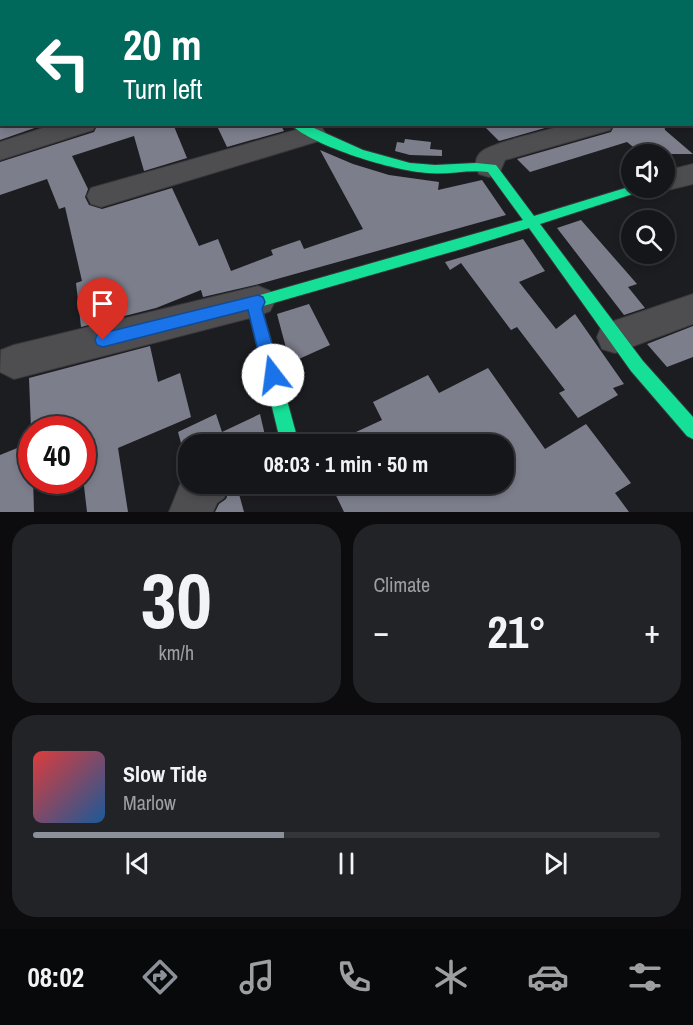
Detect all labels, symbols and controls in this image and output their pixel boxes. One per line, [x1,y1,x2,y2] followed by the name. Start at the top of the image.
[123,17,202,73] text: 20 m
[24,24,102,102] icon: left
[123,71,202,107] text: Turn left
[621,144,675,264] map controls
[621,144,675,198] button: sound
[621,210,675,264] button: search
[77,278,128,340] pin
[86,287,119,320] icon: arrive
[241,343,305,407] position arrow
[18,416,96,494] speed limit sign: 40
[264,449,428,479] text: 08:03 · 1 min · 50 m
[141,547,212,652] text: 30
[374,571,430,598] text: Climate
[487,601,546,662] text: 21°
[374,609,389,653] text: −
[644,609,660,653] text: +
[158,639,194,666] text: km/h
[123,759,207,789] text: Slow Tide
[123,789,176,816] text: Marlow
[121,847,154,880] icon: previous
[330,847,363,880] icon: pause
[539,847,572,880] icon: next
[139,956,181,998] icon: directions
[236,956,278,998] icon: music
[333,956,375,998] icon: phone
[430,956,472,998] icon: climate
[527,956,569,998] icon: car
[624,956,666,998] icon: filters
[27,959,84,995] text: 08:02

